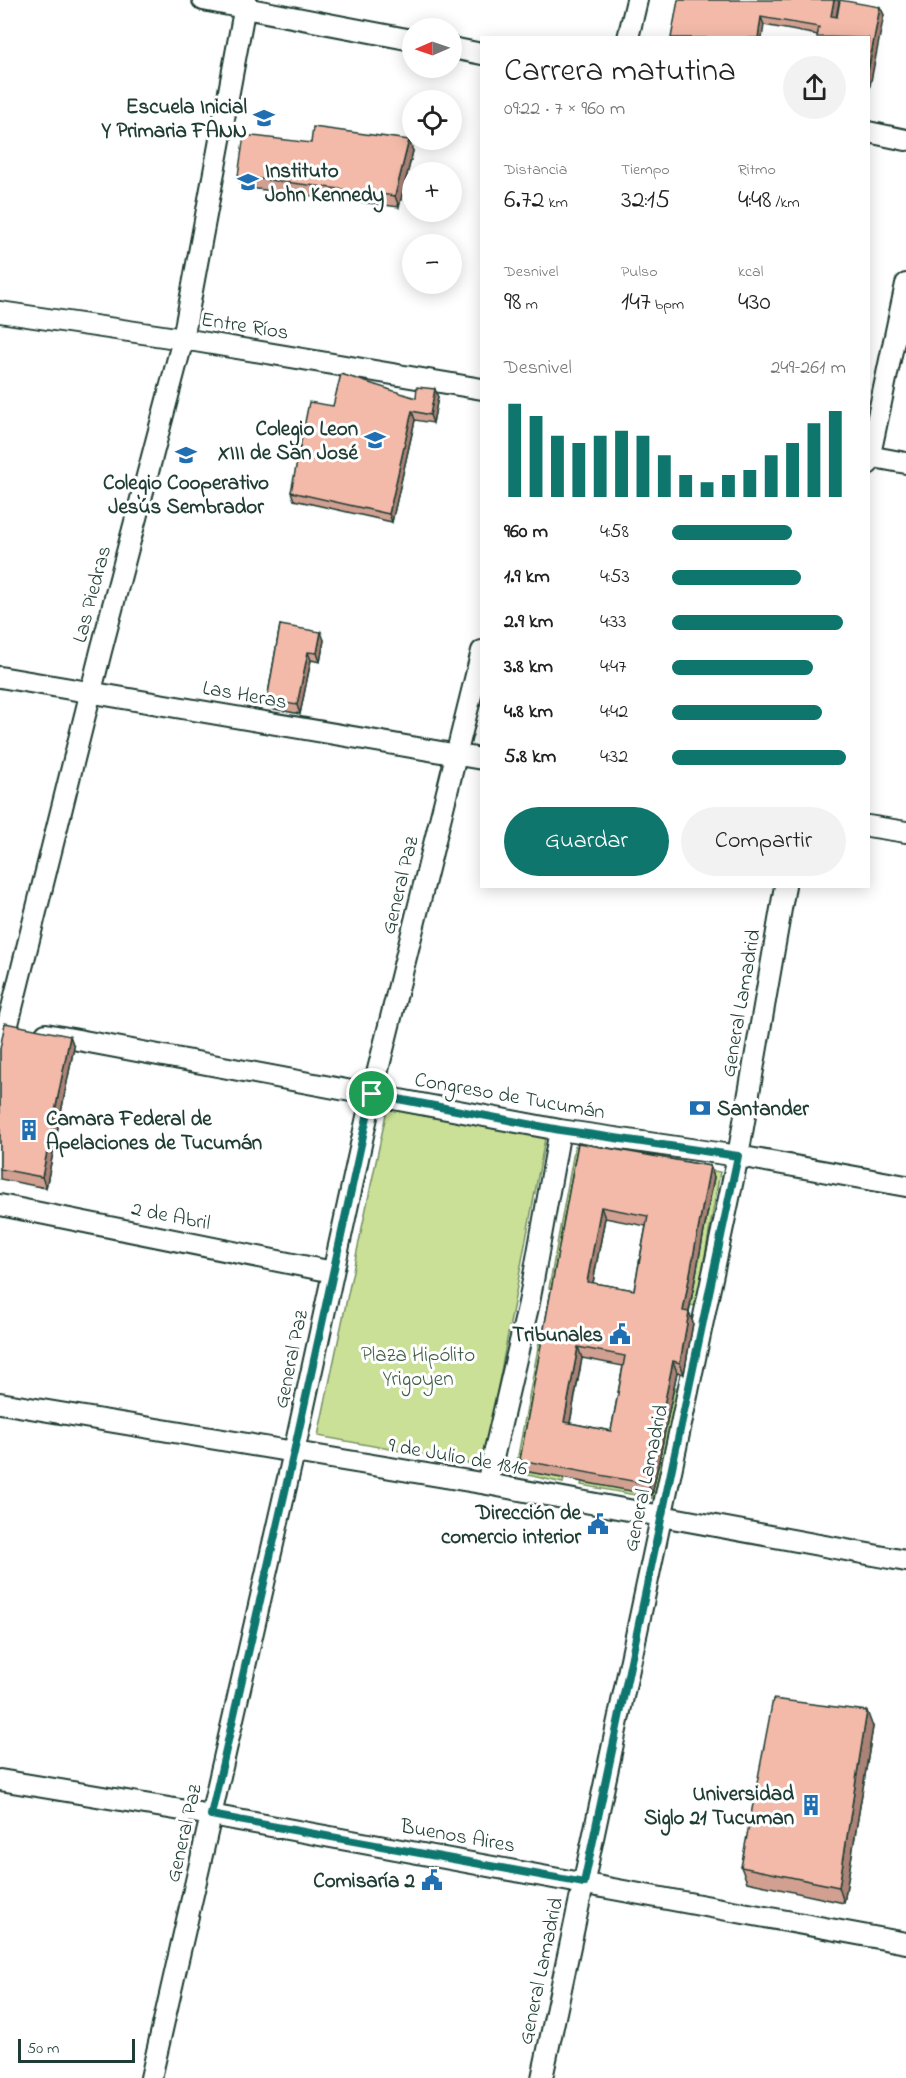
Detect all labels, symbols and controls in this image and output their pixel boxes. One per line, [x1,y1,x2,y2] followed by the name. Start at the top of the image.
[402,18,462,78] north arrow
[402,18,462,294] map controls
[504,48,736,96] text: Carrera matutina
[783,56,846,119] button: share
[402,90,462,150] button: locate
[101,93,247,147] place label: Escuela Inicial Y Primaria FANN
[504,95,625,124] text: 09:22 · 7 × 960 m
[252,106,276,130] school or university icon: Escuela Inicial Y Primaria FANN
[265,157,385,213] place label: Instituto John Kennedy
[504,158,567,182] text: Distancia
[621,158,670,182] text: Tiempo
[738,158,776,182] text: Ritmo
[402,162,462,222] button: +
[236,170,260,194] school or university icon: Instituto John Kennedy
[504,182,544,220] text: 6.72
[621,182,670,220] text: 32:15
[738,182,771,220] text: 4:48
[544,191,568,215] text: km
[771,191,800,215] text: /km
[402,234,462,294] button: −
[504,260,558,284] text: Desnivel
[621,260,658,284] text: Pulso
[738,260,763,284] text: kcal
[504,284,522,322] text: 98
[621,284,651,322] text: 147
[738,284,771,322] text: 430
[522,293,538,317] text: m
[651,293,684,317] text: bpm
[199,305,291,349] street label: Entre Ríos
[504,354,572,383] text: Desnivel
[770,354,846,383] text: 249–261 m
[218,415,359,469] place label: Colegio Leon XIII de San José
[363,428,387,452] school or university icon: Colegio Leon XIII de San José
[174,443,198,467] school or university icon: Colegio Cooperativo Jesús Sembrador
[103,469,269,523] place label: Colegio Cooperativo Jesús Sembrador
[504,518,548,547] text: 960 m
[600,518,629,547] text: 4:58
[66,543,120,646] street label: Las Piedras
[504,563,550,592] text: 1.9 km
[600,563,630,592] text: 4:53
[504,608,553,637] text: 2.9 km
[600,608,626,637] text: 4:33
[504,653,553,682] text: 3.8 km
[600,653,626,682] text: 4:47
[200,674,289,718] street label: Las Heras
[504,698,553,727] text: 4.8 km
[600,698,628,727] text: 4:42
[504,743,556,772] text: 5.8 km
[600,743,628,772] text: 4:32
[504,807,669,876] button: Guardar
[681,807,846,876] button: Compartir
[374,833,428,938] street label: General Paz
[714,927,770,1080] street label: General Lamadrid
[412,1065,607,1130] street label: Congreso de Tucumán
[346,1068,397,1119] pin
[355,1077,388,1110] icon: arrive
[717,1095,809,1125] place label: Santander
[688,1096,712,1120] bank icon: Santander
[46,1105,262,1159] place label: Camara Federal de Apelaciones de Tucumán
[17,1118,41,1142] building icon: Camara Federal de Apelaciones de Tucumán
[128,1195,213,1239] street label: 2 de Abril
[267,1307,317,1411] street label: General Paz
[512,1321,603,1351] place label: Tribunales
[608,1322,632,1346] public building icon: Tribunales
[361,1341,475,1397] park label: Plaza Hipólito Yrigoyen
[617,1402,677,1555] street label: General Lamadrid
[386,1431,530,1485] street label: 9 de Julio de 1816
[441,1499,582,1553] place label: Dirección de comercio interior
[586,1512,610,1536] public building icon: Dirección de comercio interior
[644,1780,794,1836] place label: Universidad Siglo 21 Tucuman
[159,1781,211,1886] street label: General Paz
[799,1793,823,1817] building icon: Universidad Siglo 21 Tucuman
[397,1812,517,1862] street label: Buenos Aires
[313,1867,416,1897] place label: Comisaría 2
[420,1868,444,1892] public building icon: Comisaría 2
[512,1895,572,2048] street label: General Lamadrid
[18,2036,135,2064] scale bar
[27,2037,59,2061] text: 50 m

